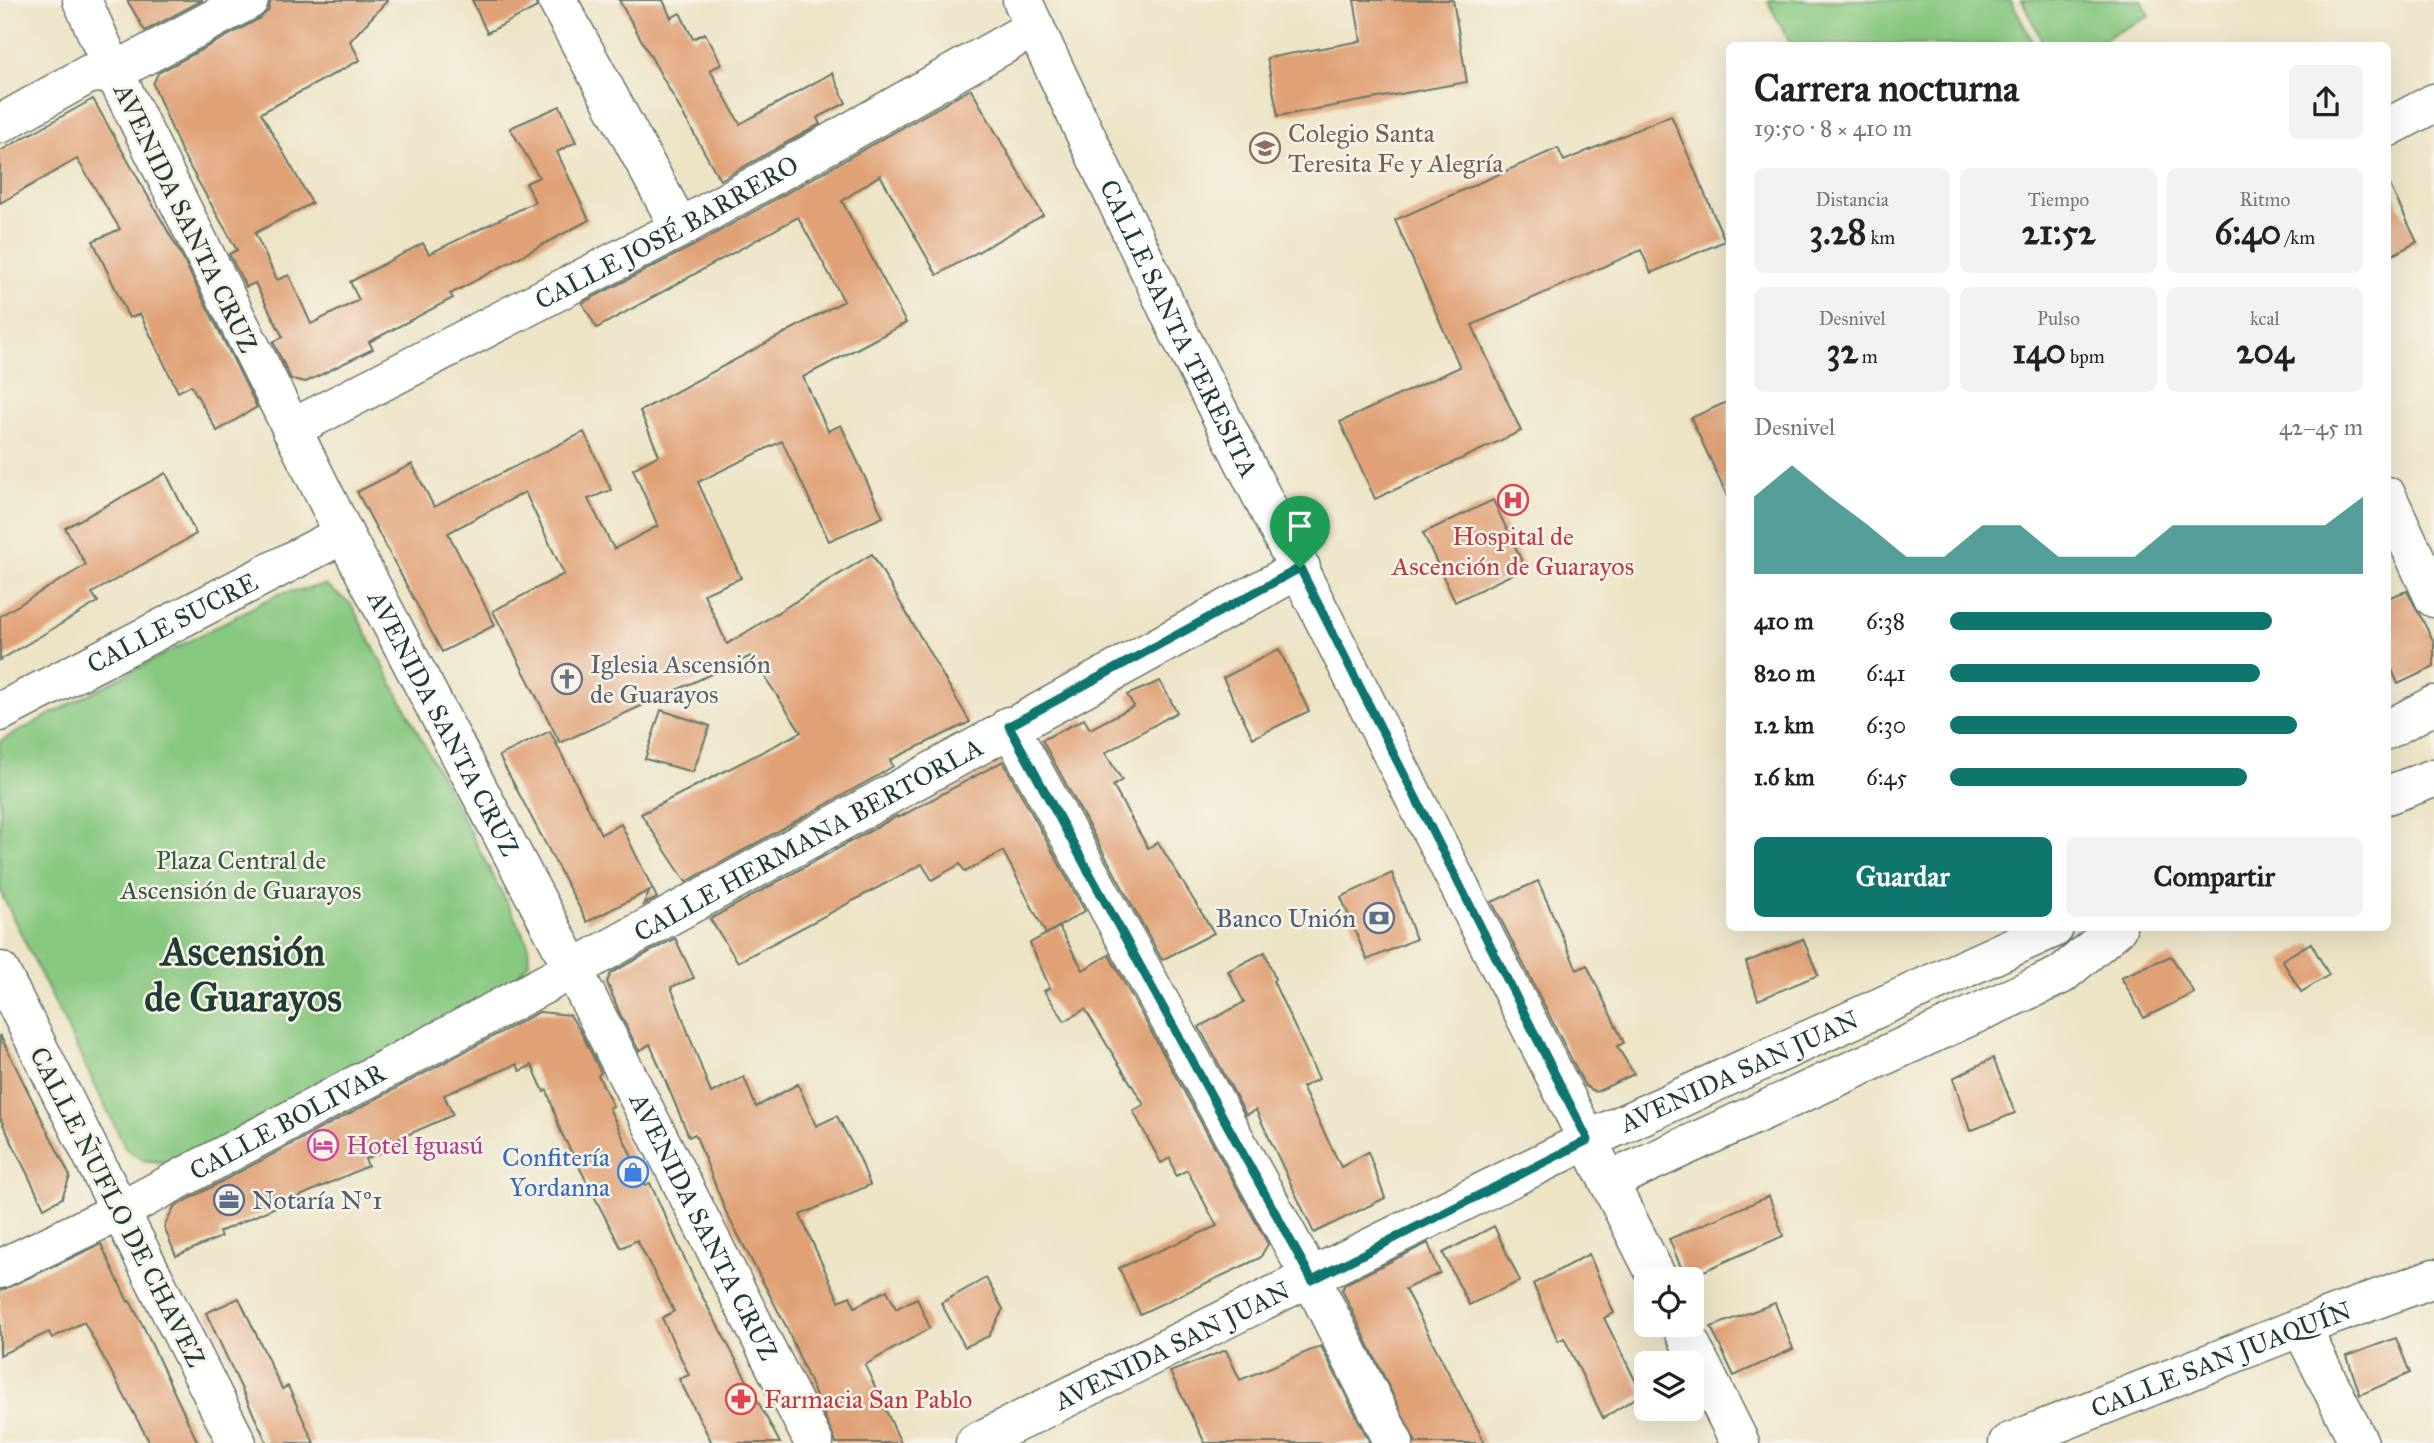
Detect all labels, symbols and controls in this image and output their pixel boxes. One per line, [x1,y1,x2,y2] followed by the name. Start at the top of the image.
[1754,65,2019,111] text: Carrera nocturna
[2289,65,2363,139] button: share
[106,77,265,358] street label: AVENIDA SANTA CRUZ
[1754,114,1912,142] text: 19:50 · 8 × 410 m
[1288,117,1503,179] place label: Colegio Santa Teresita Fe y Alegría
[1248,131,1282,165] school or university icon: Colegio Santa Teresita Fe y Alegría
[529,148,804,316] street label: CALLE JOSÉ BARRERO
[1093,174,1266,483] street label: CALLE SANTA TERESITA
[1815,188,1889,211] text: Distancia
[2028,188,2089,211] text: Tiempo
[2239,188,2290,211] text: Ritmo
[1809,211,1866,254] text: 3.28
[2022,211,2095,254] text: 21:52
[2215,211,2281,254] text: 6:40
[1866,226,1895,249] text: km
[2281,226,2315,249] text: /km
[1819,307,1886,330] text: Desnivel
[2037,307,2080,330] text: Pulso
[2250,307,2280,330] text: kcal
[1827,330,1858,373] text: 32
[2012,330,2066,373] text: 140
[2236,330,2293,373] text: 204
[1858,345,1878,368] text: m
[2066,345,2105,368] text: bpm
[1754,413,1835,441] text: Desnivel
[2279,413,2363,441] text: 42–45 m
[1496,483,1530,517] hospital icon: Hospital de Ascención de Guarayos
[1270,496,1330,568] pin
[1281,507,1319,545] icon: arrive
[1391,520,1634,582] place label: Hospital de Ascención de Guarayos
[82,565,263,680] street label: CALLE SUCRE
[360,584,527,862] street label: AVENIDA SANTA CRUZ
[1754,607,1813,635] text: 410 m
[1866,607,1905,635] text: 6:38
[590,648,771,710] place label: Iglesia Ascensión de Guarayos
[1754,659,1815,687] text: 820 m
[1866,659,1906,687] text: 6:41
[550,662,584,696] church icon: Iglesia Ascensión de Guarayos
[1754,711,1814,739] text: 1.2 km
[1866,711,1906,739] text: 6:30
[628,730,989,948] street label: CALLE HERMANA BERTORLA
[1754,763,1815,791] text: 1.6 km
[1866,763,1907,791] text: 6:45
[1754,837,2052,917] button: Guardar
[2066,837,2363,917] button: Compartir
[120,844,361,906] park label: Plaza Central de Ascensión de Guarayos
[1362,901,1396,935] bank icon: Banco Unión
[1216,902,1356,934] place label: Banco Unión
[144,927,342,1022] district label: Ascensión de Guarayos
[1614,1003,1864,1140] street label: AVENIDA SAN JUAN
[23,1042,213,1372] street label: CALLE ÑUFLO DE CHAVEZ
[184,1056,391,1187] street label: CALLE BOLIVAR
[622,1087,785,1366] street label: AVENIDA SANTA CRUZ
[306,1128,340,1162] hotel icon: Hotel Ɨguasú
[346,1129,484,1161] place label: Hotel Ɨguasú
[502,1141,610,1203] place label: Confitería Yordanna
[616,1155,650,1189] shop icon: Confitería Yordanna
[212,1183,246,1217] office icon: Notaría Nº1
[252,1184,383,1216] place label: Notaría Nº1
[1634,1267,1704,1421] map controls
[1634,1267,1704,1337] button: locate
[1048,1274,1295,1418] street label: AVENIDA SAN JUAN
[2086,1294,2356,1425] street label: CALLE SAN JUAQUÍN
[1634,1351,1704,1421] button: layers
[724,1382,758,1416] pharmacy icon: Farmacia San Pablo
[764,1383,972,1415] place label: Farmacia San Pablo

